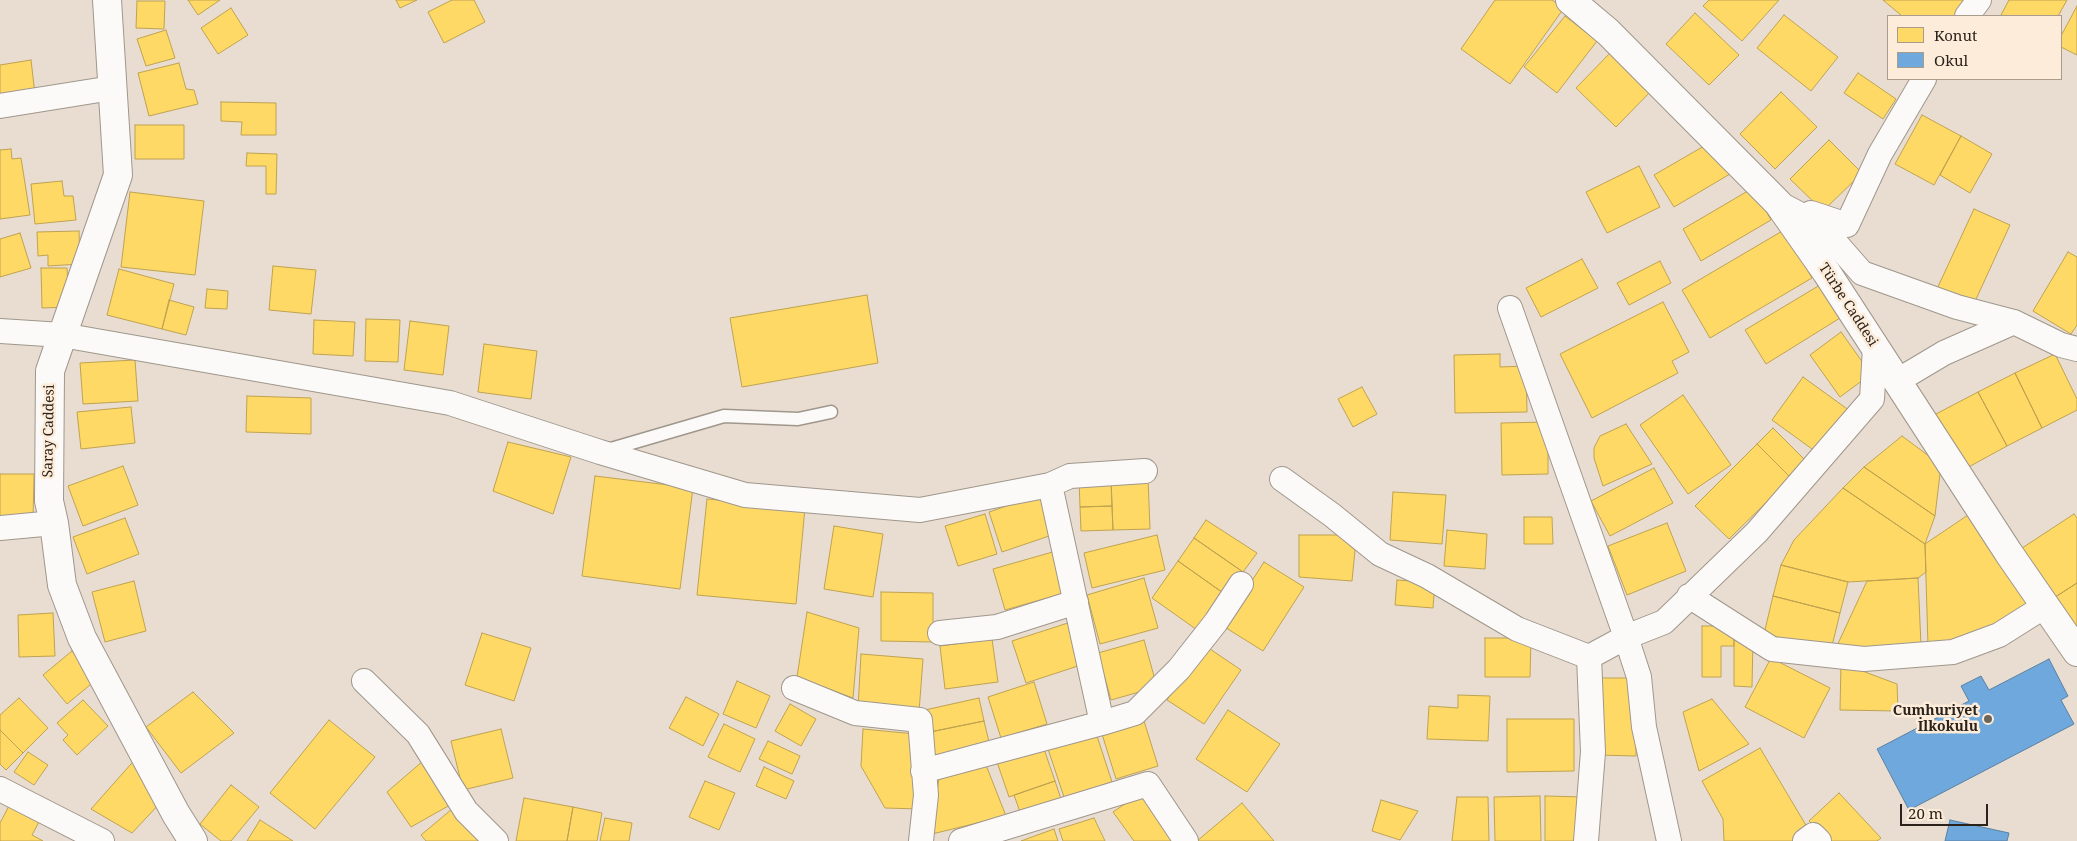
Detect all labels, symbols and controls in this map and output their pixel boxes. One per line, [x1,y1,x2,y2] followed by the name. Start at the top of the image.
[1887,15,2062,80] legend
[1934,25,1977,45] text: Konut
[1934,50,1968,70] text: Okul
[1815,260,1881,350] street label: Türbe Caddesi
[40,384,58,478] street label: Saray Caddesi
[1893,703,1978,736] place label: Cumhuriyet İlkokulu
[1982,713,1994,725] marker: Cumhuriyet İlkokulu
[1902,794,1990,826] scale bar
[1908,803,1943,823] text: 20 m

